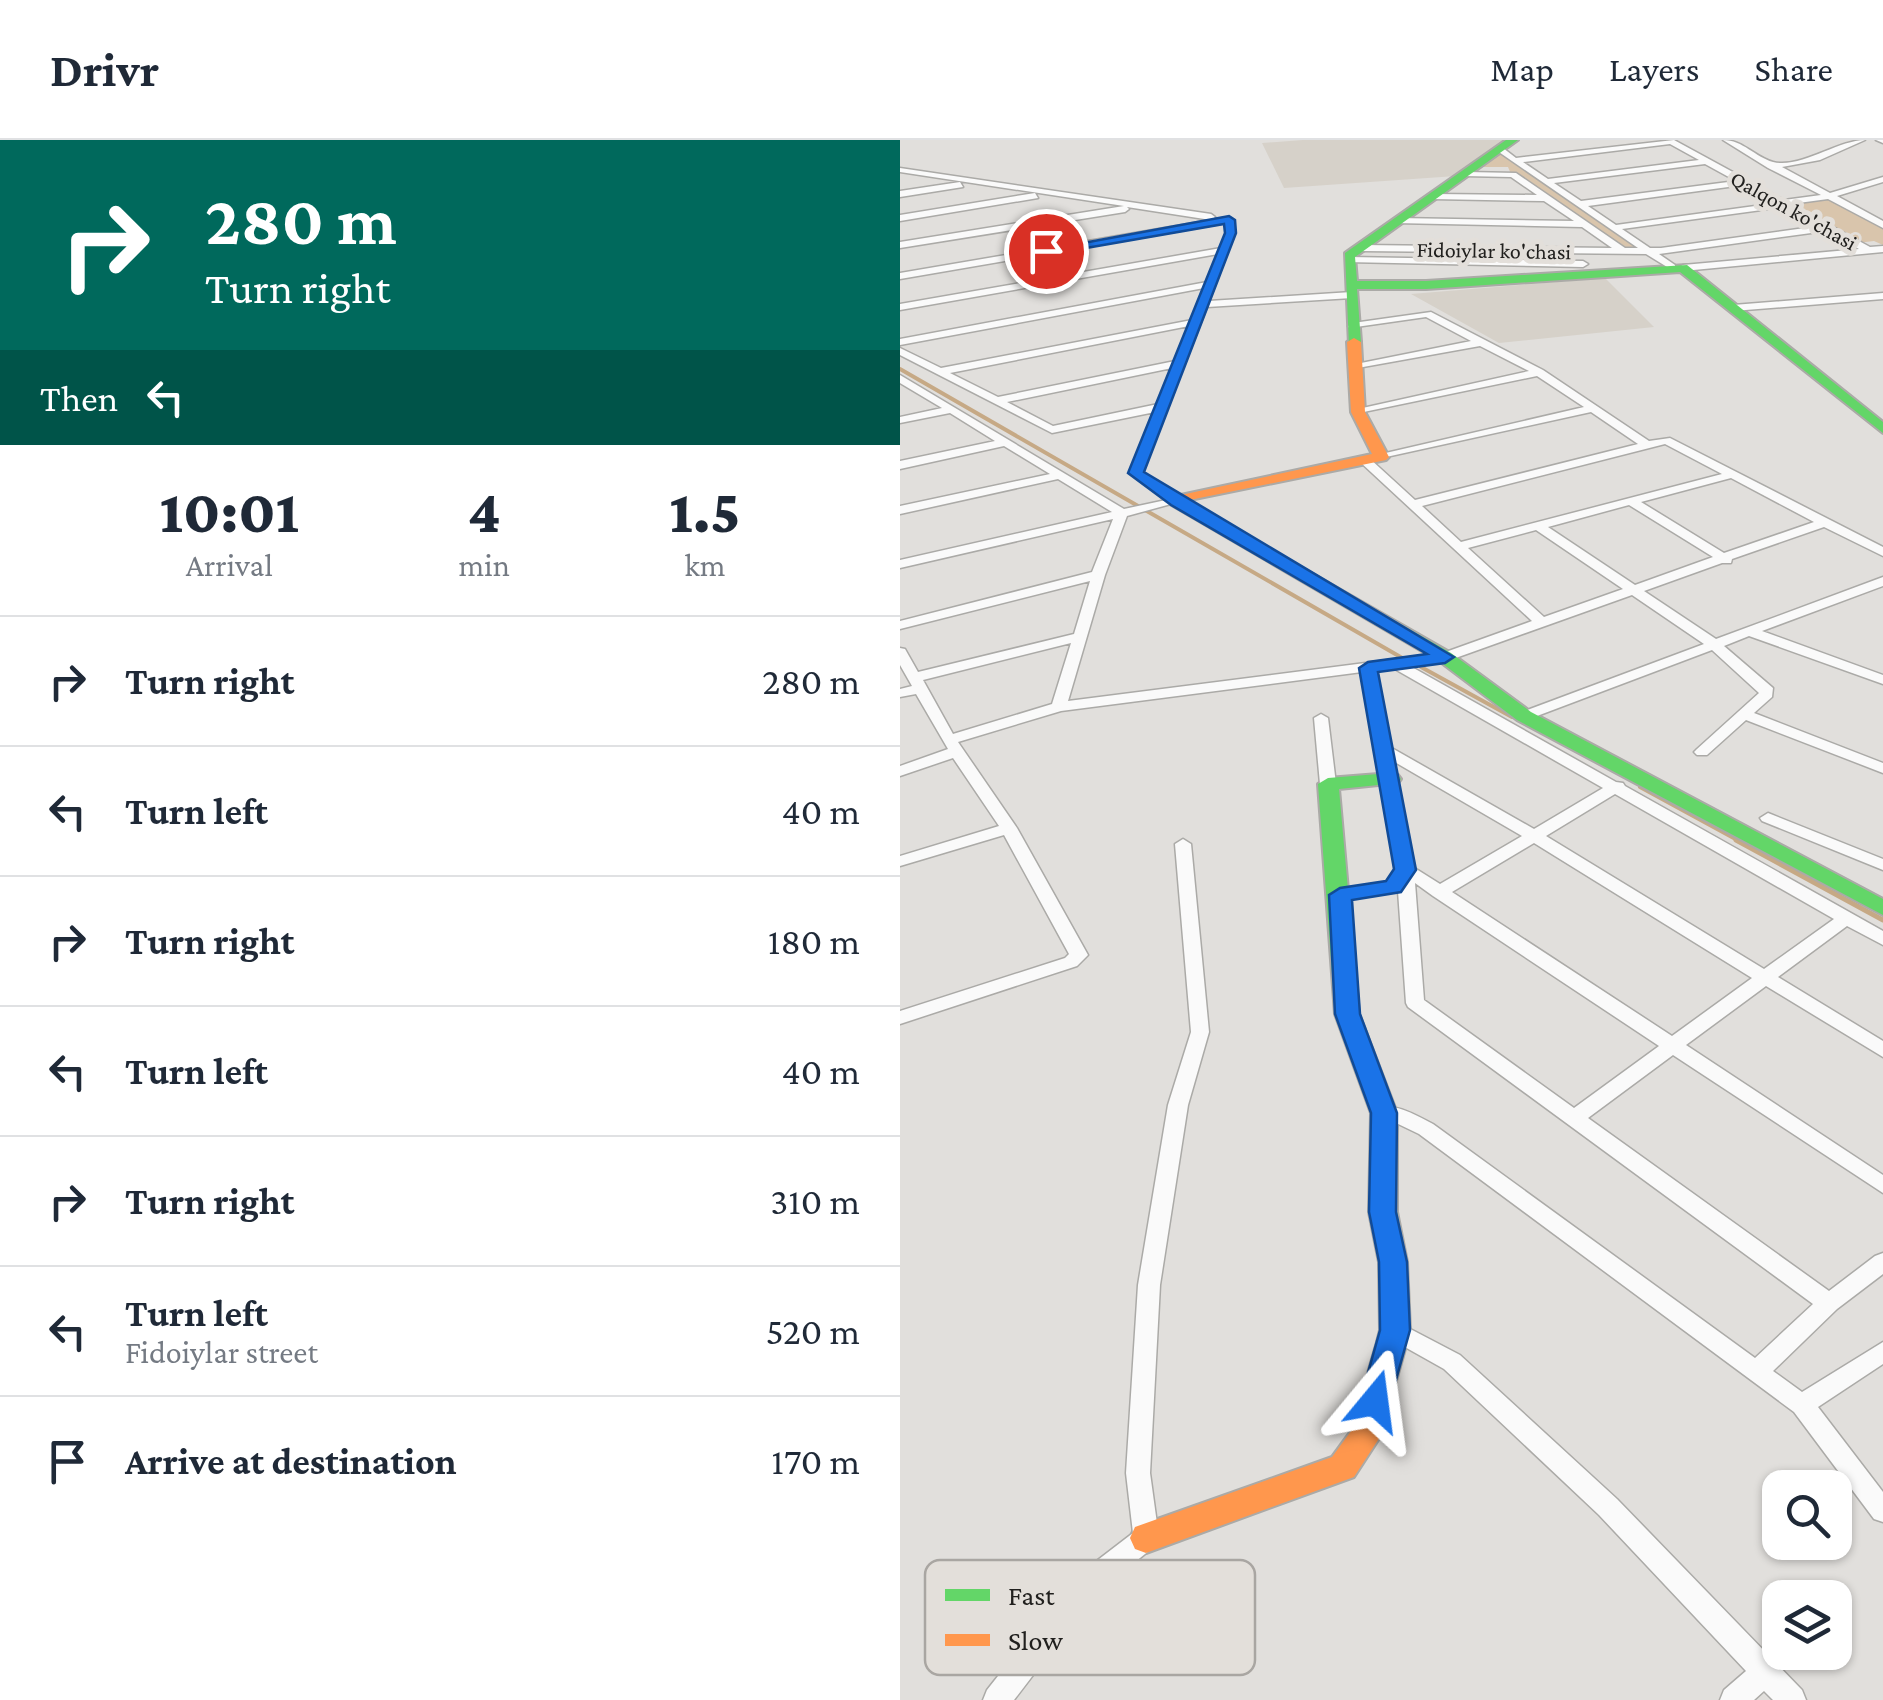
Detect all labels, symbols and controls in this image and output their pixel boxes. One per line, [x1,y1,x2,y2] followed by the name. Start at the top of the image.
[50,43,159,96] text: Drivr
[1490,50,1554,89] text: Map
[1609,50,1700,89] text: Layers
[1755,50,1833,89] text: Share
[1726,165,1861,256] street label: Qalqon ko'chasi
[40,180,170,310] icon: right
[205,181,397,259] text: 280 m
[1004,209,1089,294] pin
[1019,224,1074,279] icon: arrive
[1417,237,1572,264] street label: Fidoiylar ko'chasi
[205,263,390,313] text: Turn right
[138,370,193,425] icon: left
[40,377,118,419] text: Then
[160,478,299,545] text: 10:01
[468,478,501,545] text: 4
[669,478,740,545] text: 1.5
[186,547,273,583] text: Arrival
[459,547,510,583] text: min
[684,547,725,583] text: km
[40,654,95,709] icon: right
[125,660,294,702] text: Turn right
[762,660,860,702] text: 280 m
[40,784,95,839] icon: left
[125,790,268,832] text: Turn left
[781,790,860,832] text: 40 m
[40,914,95,969] icon: right
[125,920,294,962] text: Turn right
[768,920,860,962] text: 180 m
[40,1044,95,1099] icon: left
[125,1050,268,1092] text: Turn left
[781,1050,860,1092] text: 40 m
[40,1174,95,1229] icon: right
[125,1180,294,1222] text: Turn right
[770,1180,860,1222] text: 310 m
[125,1292,268,1334] text: Turn left
[40,1304,95,1359] icon: left
[766,1310,860,1352] text: 520 m
[125,1334,318,1370] text: Fidoiylar street
[1323,1349,1427,1453] position arrow
[40,1434,95,1489] icon: arrive
[125,1440,457,1482] text: Arrive at destination
[771,1440,860,1482] text: 170 m
[1762,1470,1852,1670] map controls
[1762,1470,1852,1560] button: search
[925,1560,1255,1675] legend
[1008,1580,1055,1611] text: Fast
[1762,1580,1852,1670] button: layers
[1008,1625,1063,1656] text: Slow

